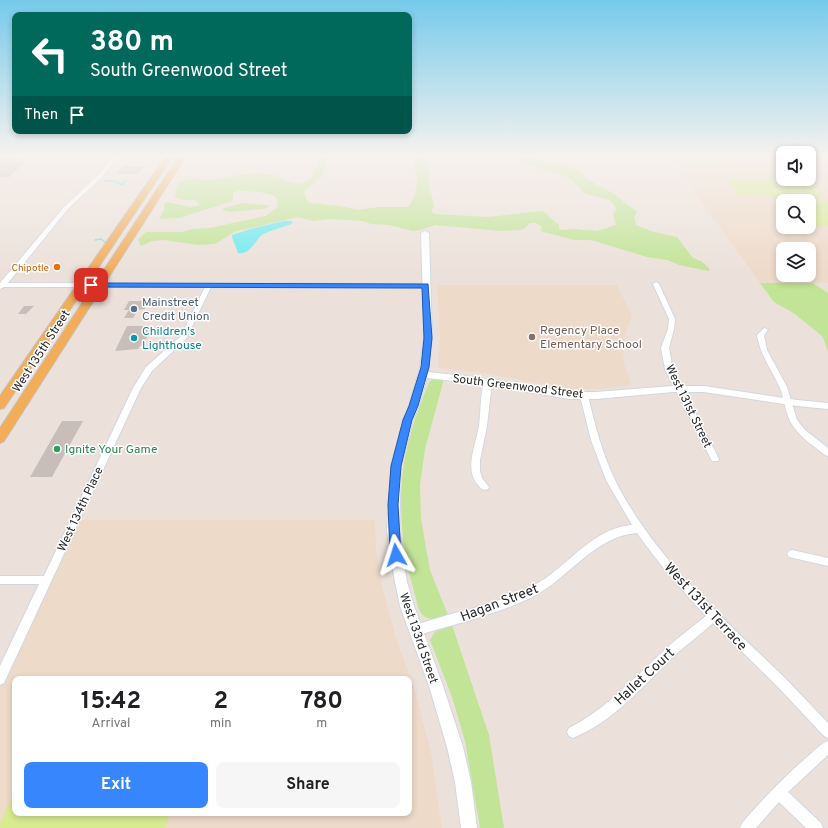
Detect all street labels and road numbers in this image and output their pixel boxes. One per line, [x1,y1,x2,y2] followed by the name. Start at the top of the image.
[9,307,74,396] street label: West 135th Street
[661,362,715,451] street label: West 131st Street
[452,371,584,403] street label: South Greenwood Street
[54,464,108,554] street label: West 134th Place
[660,559,750,655] street label: West 131st Terrace
[458,581,541,626] street label: Hagan Street
[395,591,441,686] street label: West 133rd Street
[611,645,679,709] street label: Hallet Court

